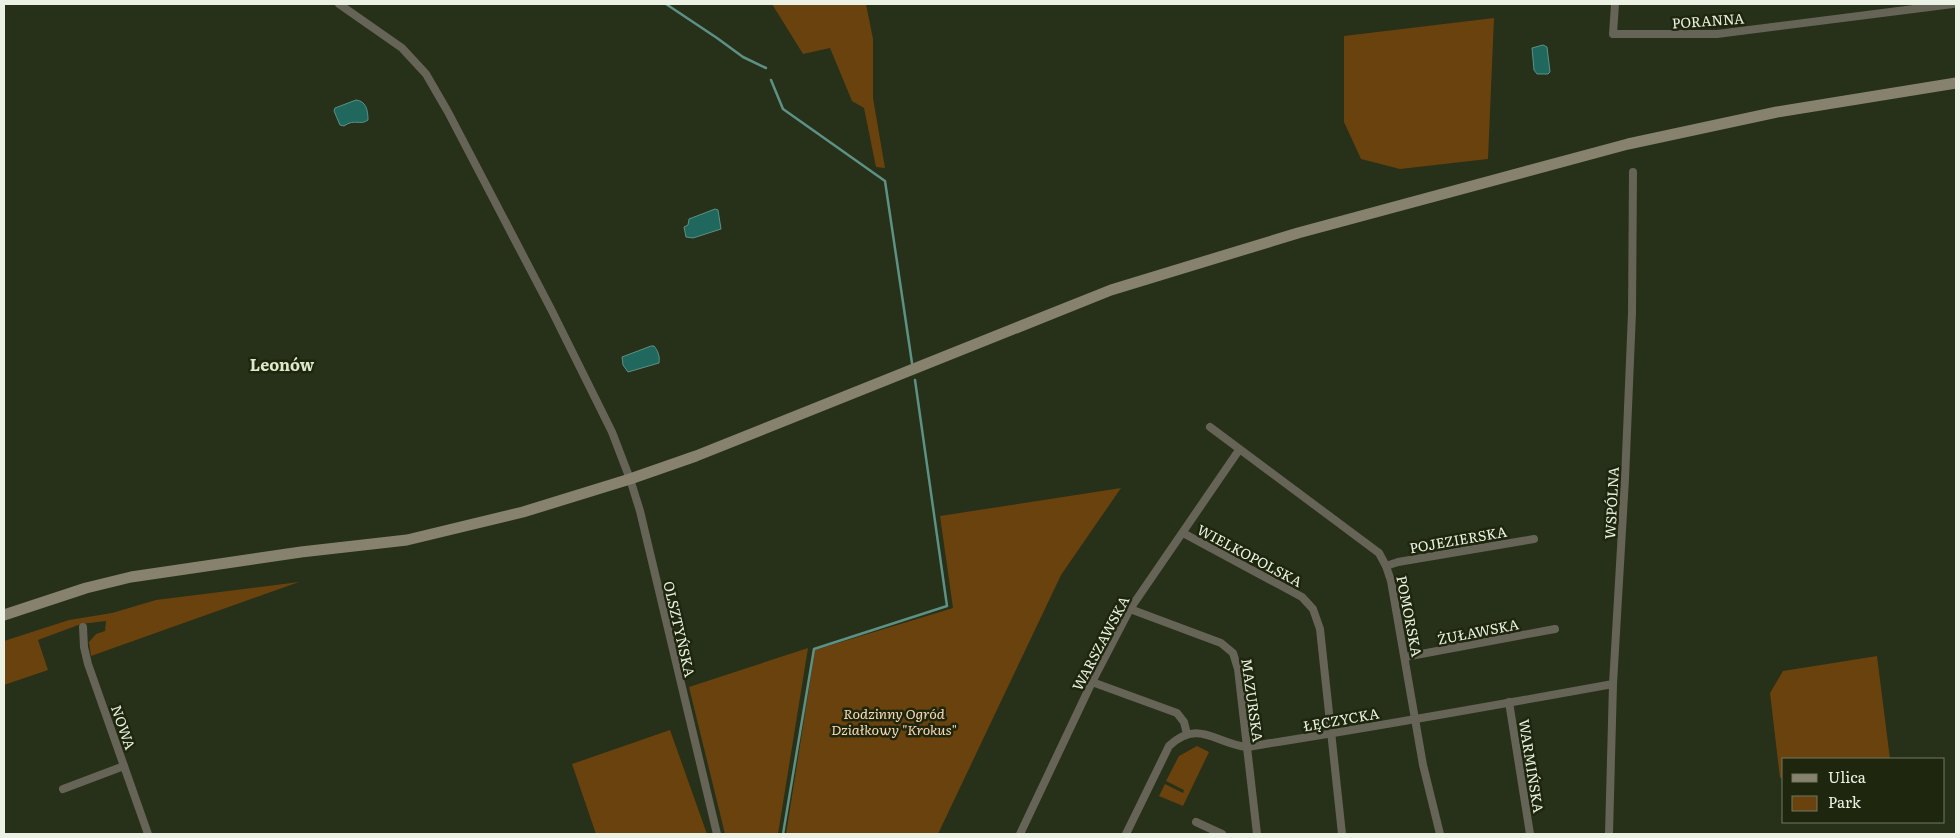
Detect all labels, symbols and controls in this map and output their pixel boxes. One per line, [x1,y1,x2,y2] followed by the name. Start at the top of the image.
[1671,7,1746,33] street label: PORANNA
[250,352,315,376] district label: Leonów
[1599,465,1623,540] street label: WSPÓLNA
[1194,519,1307,592] street label: WIELKOPOLSKA
[1408,520,1509,557] street label: POJEZIERSKA
[1392,574,1428,659] street label: POMORSKA
[659,579,701,680] street label: OLSZTYŃSKA
[1067,591,1134,694] street label: WARSZAWSKA
[1436,613,1521,649] street label: ŻUŁAWSKA
[1237,657,1269,744] street label: MAZURSKA
[107,702,141,753] street label: NOWA
[1302,702,1381,736] street label: ŁĘCZYCKA
[831,703,957,739] park label: Rodzinny Ogród Działkowy "Krokus"
[1515,718,1549,815] street label: WARMIŃSKA
[1782,758,1945,823] legend
[1828,765,1867,788] text: Ulica
[1828,790,1862,813] text: Park

